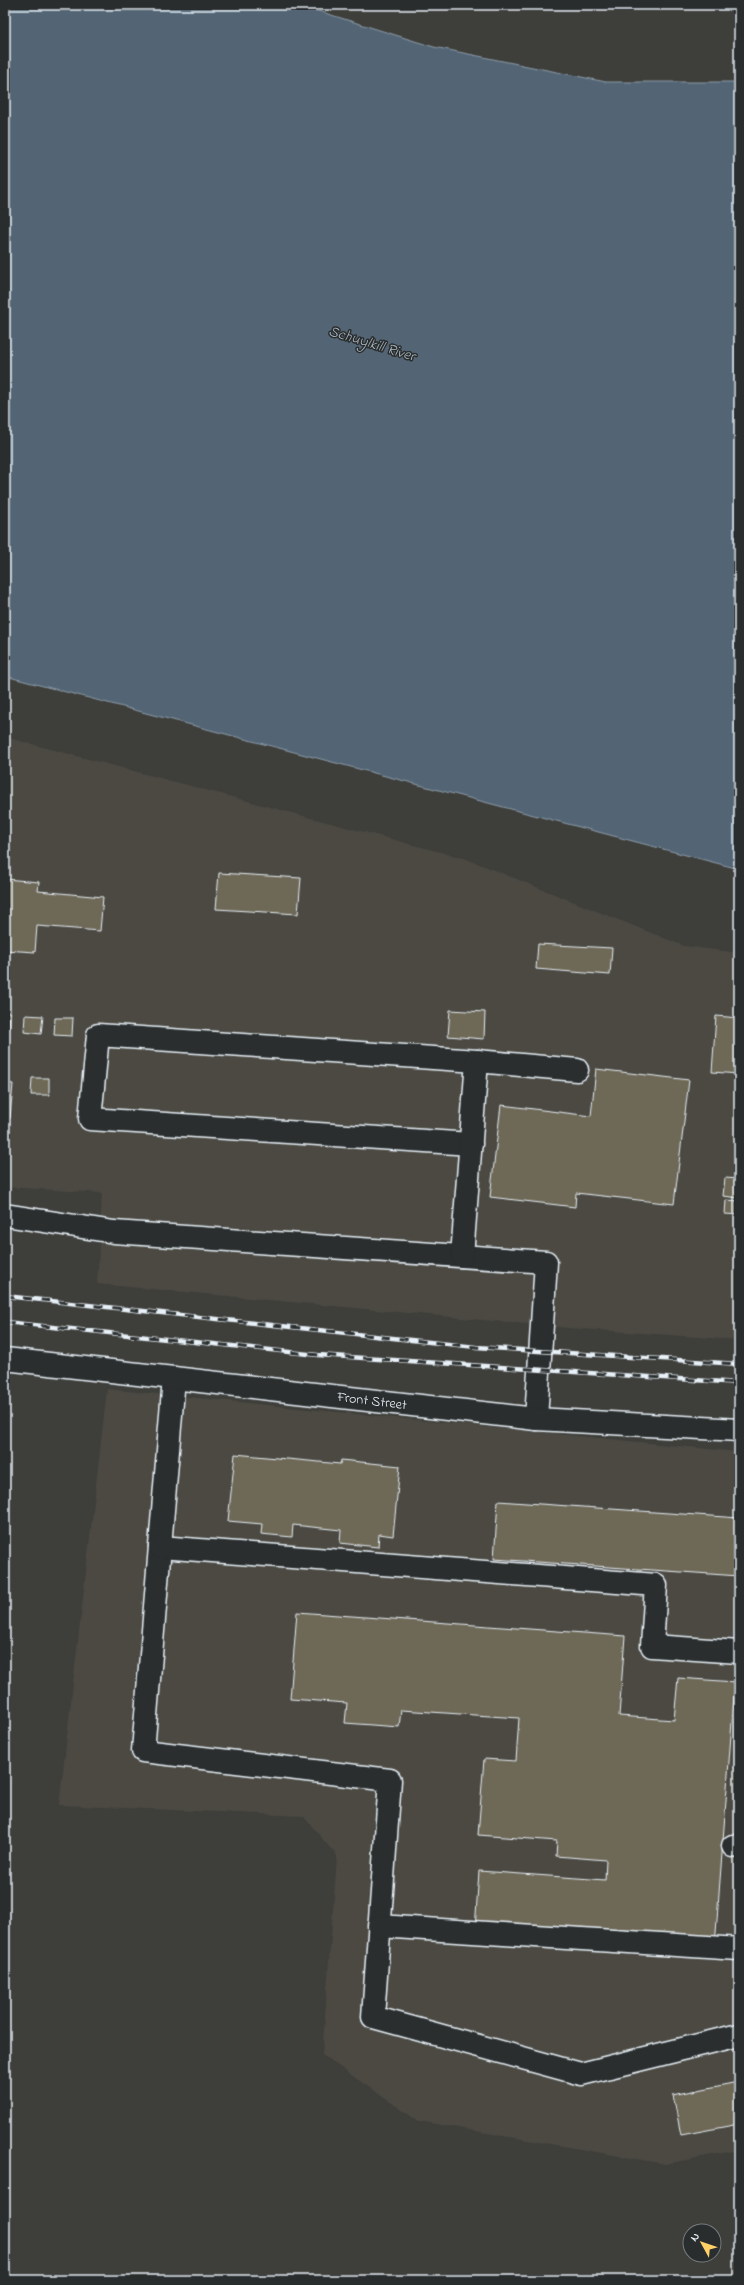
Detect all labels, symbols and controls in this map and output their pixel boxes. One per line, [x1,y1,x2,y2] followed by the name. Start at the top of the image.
[325,320,420,369] water label: Schuylkill River
[335,1387,408,1416] street label: Front Street
[682,2223,722,2263] north arrow
[687,2229,704,2245] text: N

